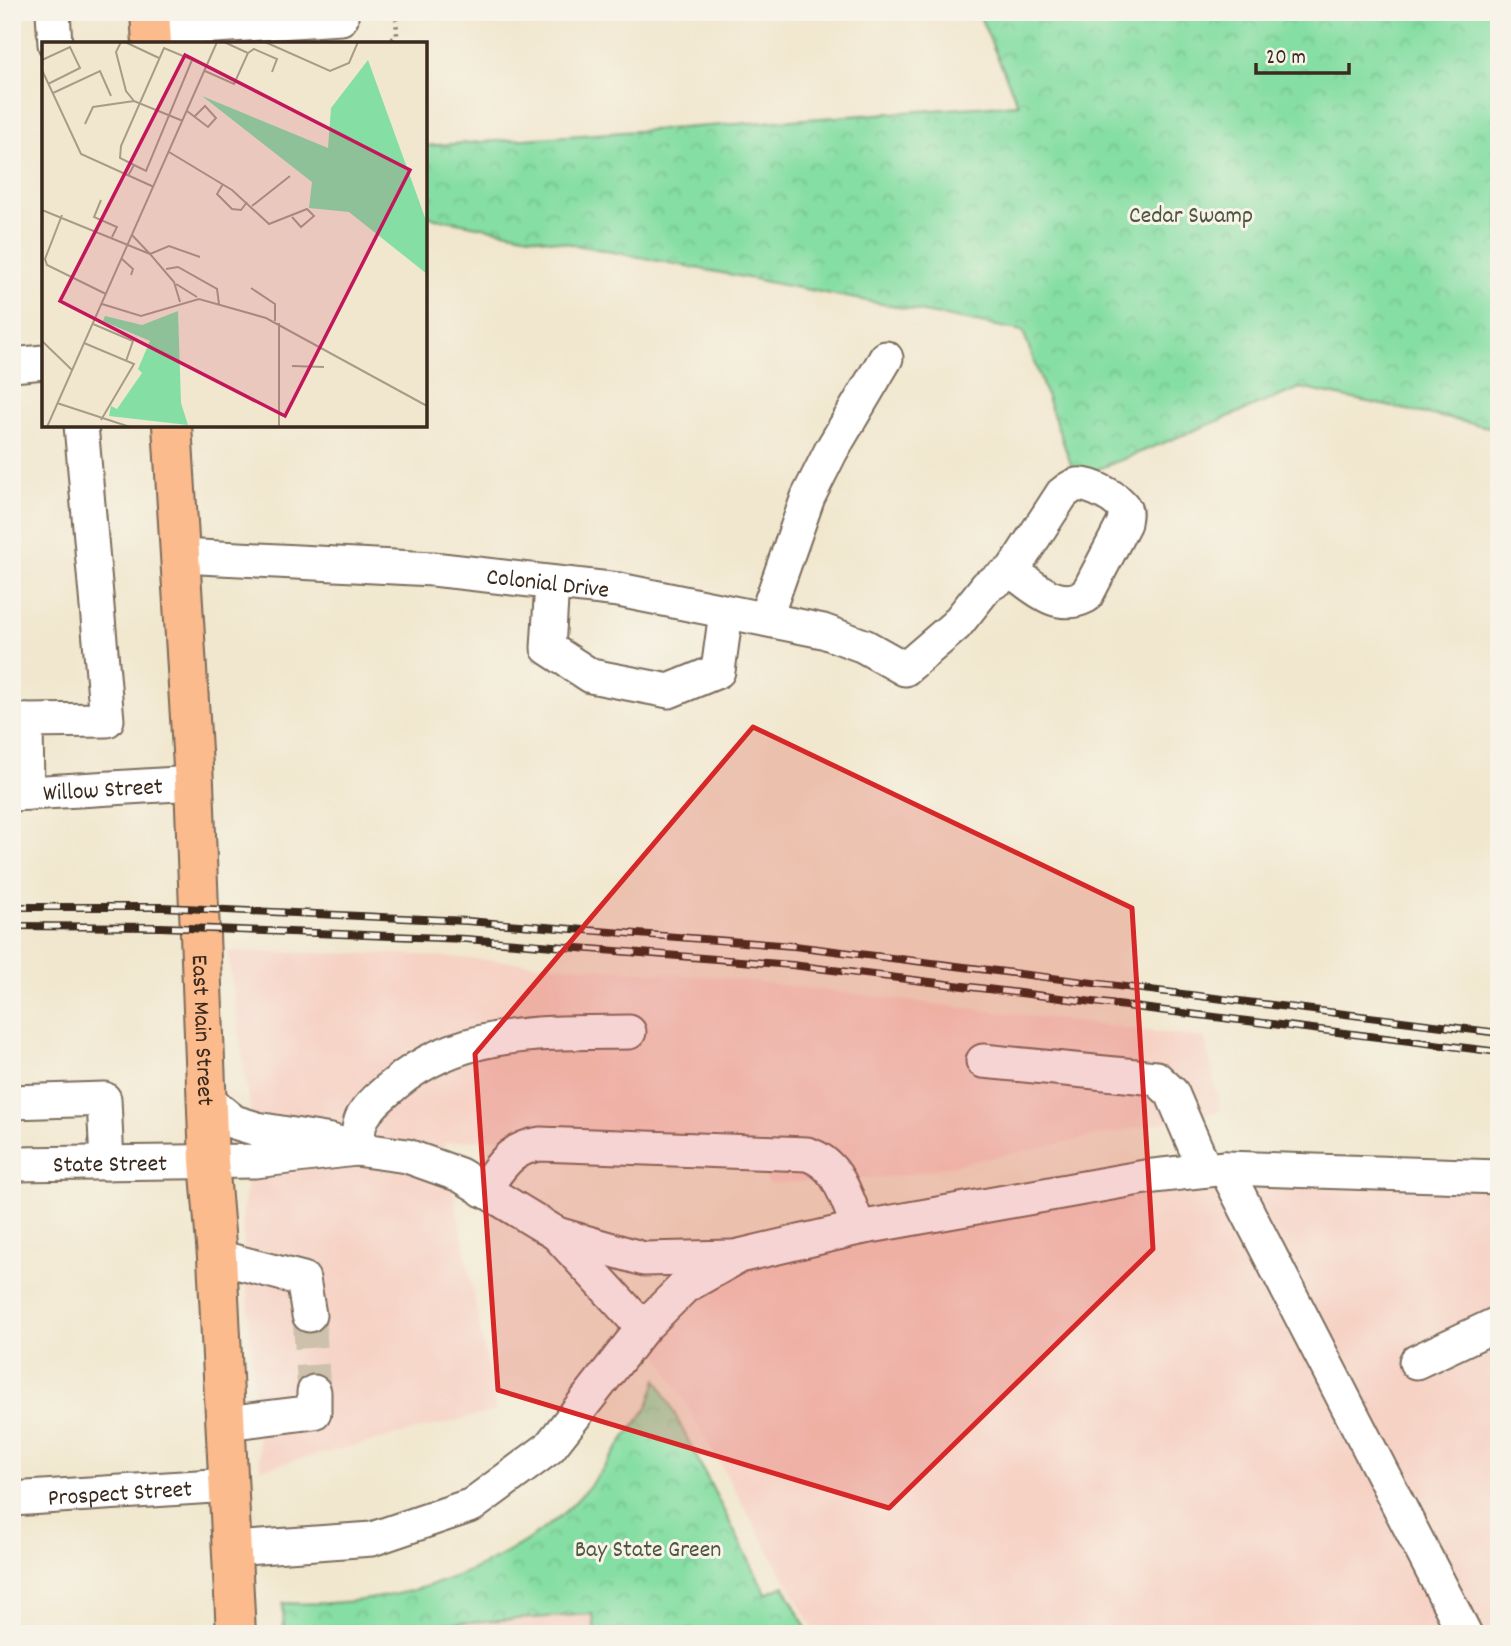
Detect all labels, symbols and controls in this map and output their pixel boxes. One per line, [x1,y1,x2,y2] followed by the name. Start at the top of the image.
[1256,32,1348,76] scale bar
[42,42,427,427] inset map
[1266,44,1306,74] text: 20 m
[1129,200,1253,234] park label: Cedar Swamp
[484,561,611,609] street label: Colonial Drive
[42,771,164,812] street label: Willow Street
[181,954,221,1107] street label: East Main Street
[53,1148,167,1183] street label: State Street
[47,1473,193,1517] street label: Prospect Street
[575,1534,721,1568] park label: Bay State Green

